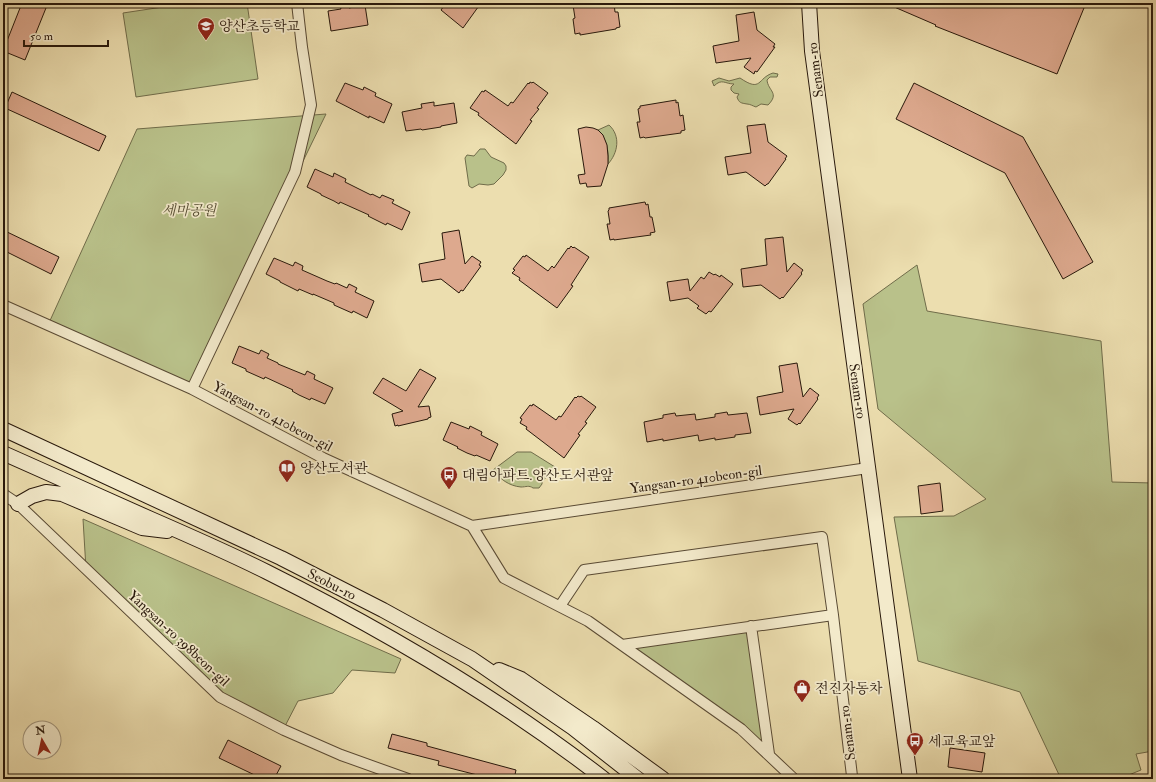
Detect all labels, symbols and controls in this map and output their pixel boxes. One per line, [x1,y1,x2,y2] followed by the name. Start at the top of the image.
[196,16,216,41] school or university icon: 양산초등학교
[219,18,301,35] place label: 양산초등학교
[24,22,108,48] scale bar
[30,29,54,44] text: 50 m
[804,41,827,98] street label: Senam-ro
[162,202,218,219] park label: 세마공원
[845,362,870,420] street label: Senam-ro
[210,378,336,455] street label: Yangsan-ro 410beon-gil
[277,458,297,483] library icon: 양산도서관
[300,460,368,477] place label: 양산도서관
[629,462,764,497] street label: Yangsan-ro 410beon-gil
[439,465,459,490] bus stop icon: 대림아파트.양산도서관앞
[462,467,614,484] place label: 대림아파트.양산도서관앞
[305,565,359,604] street label: Seobu-ro
[124,587,233,690] street label: Yangsan-ro 398beon-gil
[792,678,812,703] shop icon: 전진자동차
[815,680,883,697] place label: 전진자동차
[836,704,859,761] street label: Senam-ro
[22,720,62,760] north arrow
[34,723,48,738] text: N
[905,731,925,756] bus stop icon: 세교육교앞
[928,733,996,750] place label: 세교육교앞

